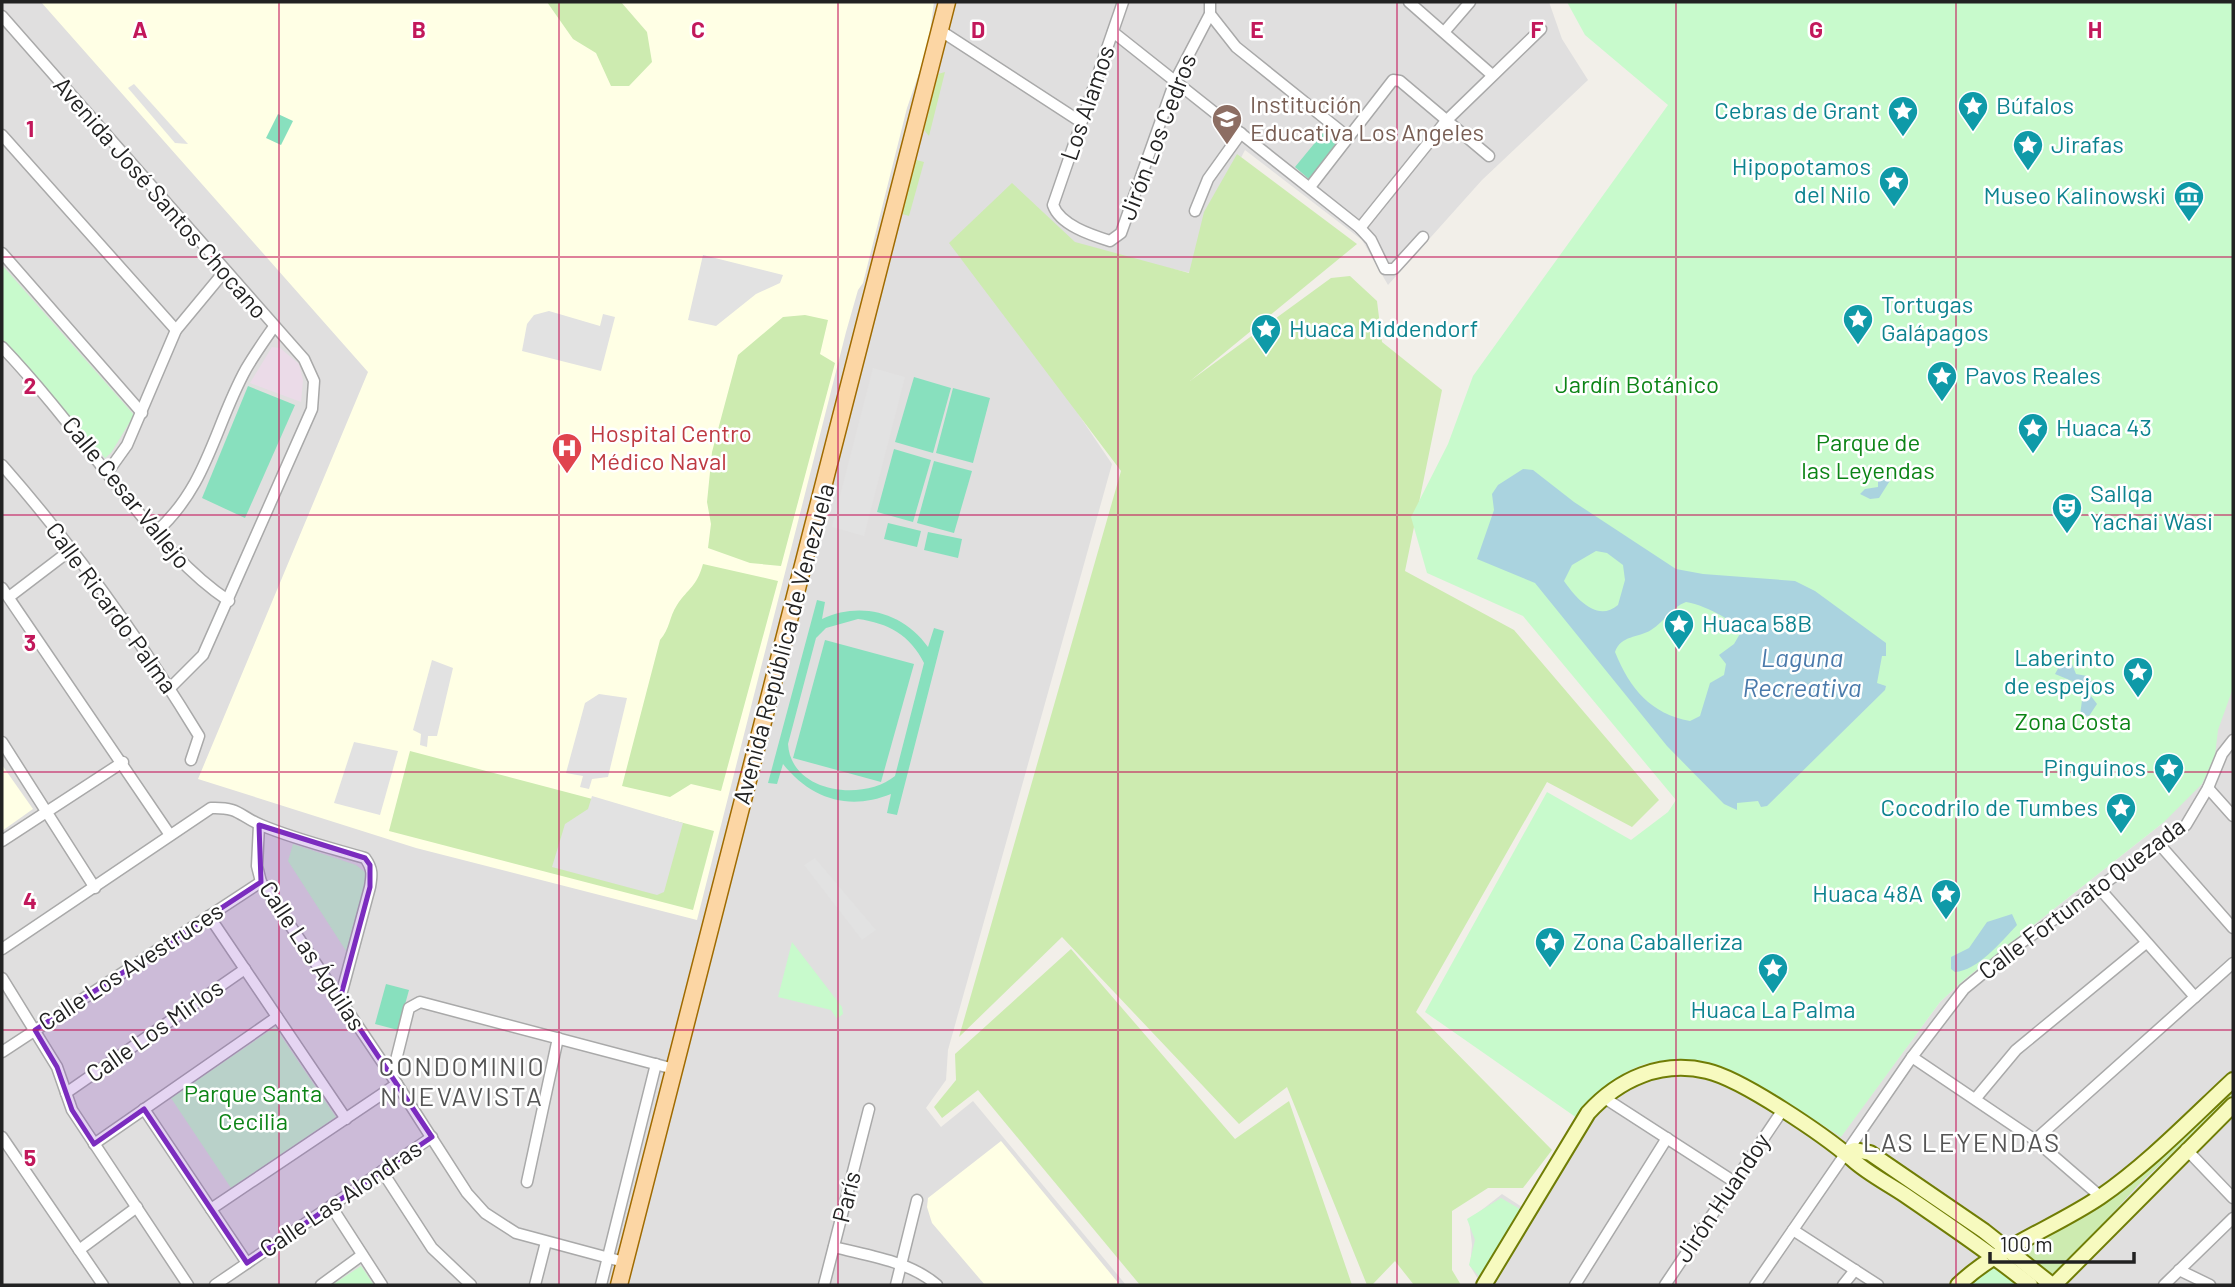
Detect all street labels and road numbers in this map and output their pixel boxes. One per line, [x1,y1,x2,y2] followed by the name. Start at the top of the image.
[1053,41,1120,164] street label: Los Alamos
[1112,49,1202,224] street label: Jirón Los Cedros
[48,70,274,324] street label: Avenida José Santos Chocano
[57,410,198,574] street label: Calle Cesar Vallejo
[726,480,839,807] street label: Avenida República de Venezuela
[40,516,184,698] street label: Calle Ricardo Palma
[1972,811,2190,985] street label: Calle Fortunato Quezada
[254,875,372,1036] street label: Calle Las Águilas
[32,895,228,1036] street label: Calle Los Avestruces
[80,972,228,1088] street label: Calle Los Mirlos
[1668,1127,1776,1267] street label: Jirón Huandoy
[254,1133,427,1263] street label: Calle Las Alondras
[825,1168,866,1225] street label: París

